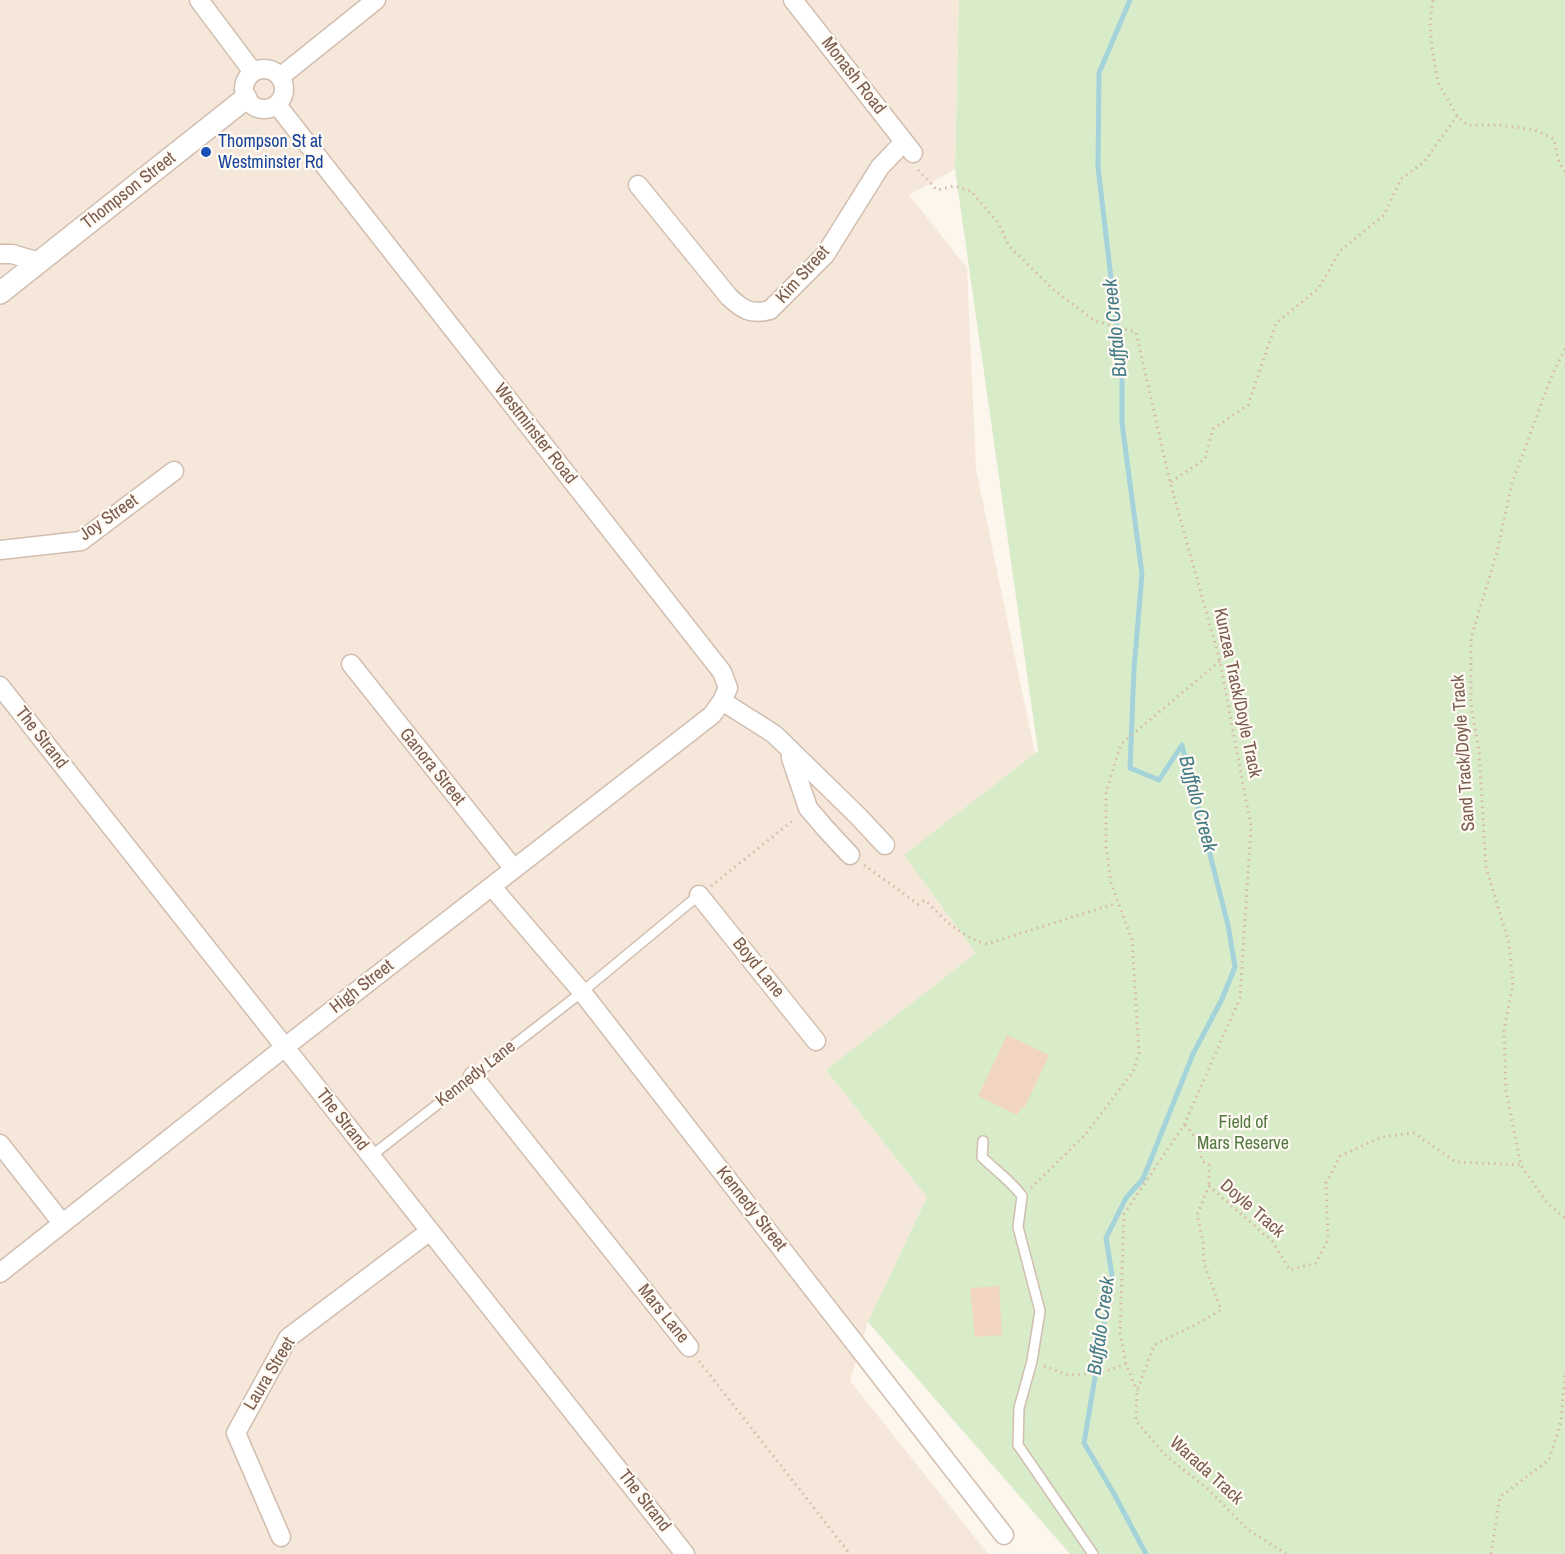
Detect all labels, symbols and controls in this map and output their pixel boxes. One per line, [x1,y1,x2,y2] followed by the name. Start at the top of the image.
[816,33,890,119] street label: Monash Road
[218,131,324,174] place label: Thompson St at Westminster Rd
[199,145,213,159] marker: Thompson St at Westminster Rd
[78,148,180,234] street label: Thompson Street
[772,242,834,308] street label: Kim Street
[1099,278,1133,378] water label: Buffalo Creek
[489,379,581,489] street label: Westminster Road
[76,490,142,546] street label: Joy Street
[1208,606,1266,780] street label: Kunzea Track/Doyle Track
[1448,674,1480,832] street label: Sand Track/Doyle Track
[10,703,72,773] street label: The Strand
[394,724,470,810] street label: Ganora Street
[1173,753,1221,855] water label: Buffalo Creek
[727,934,789,1002] street label: Boyd Lane
[326,956,398,1018] street label: High Street
[432,1036,520,1112] street label: Kennedy Lane
[311,1085,373,1155] street label: The Strand
[1197,1112,1289,1154] park label: Field of Mars Reserve
[711,1162,791,1256] street label: Kennedy Street
[1215,1175,1289,1243] street label: Doyle Track
[1083,1275,1121,1377] water label: Buffalo Creek
[633,1280,693,1348] street label: Mars Lane
[240,1334,300,1414] street label: Laura Street
[1165,1432,1247,1510] street label: Warada Track
[613,1466,675,1536] street label: The Strand

